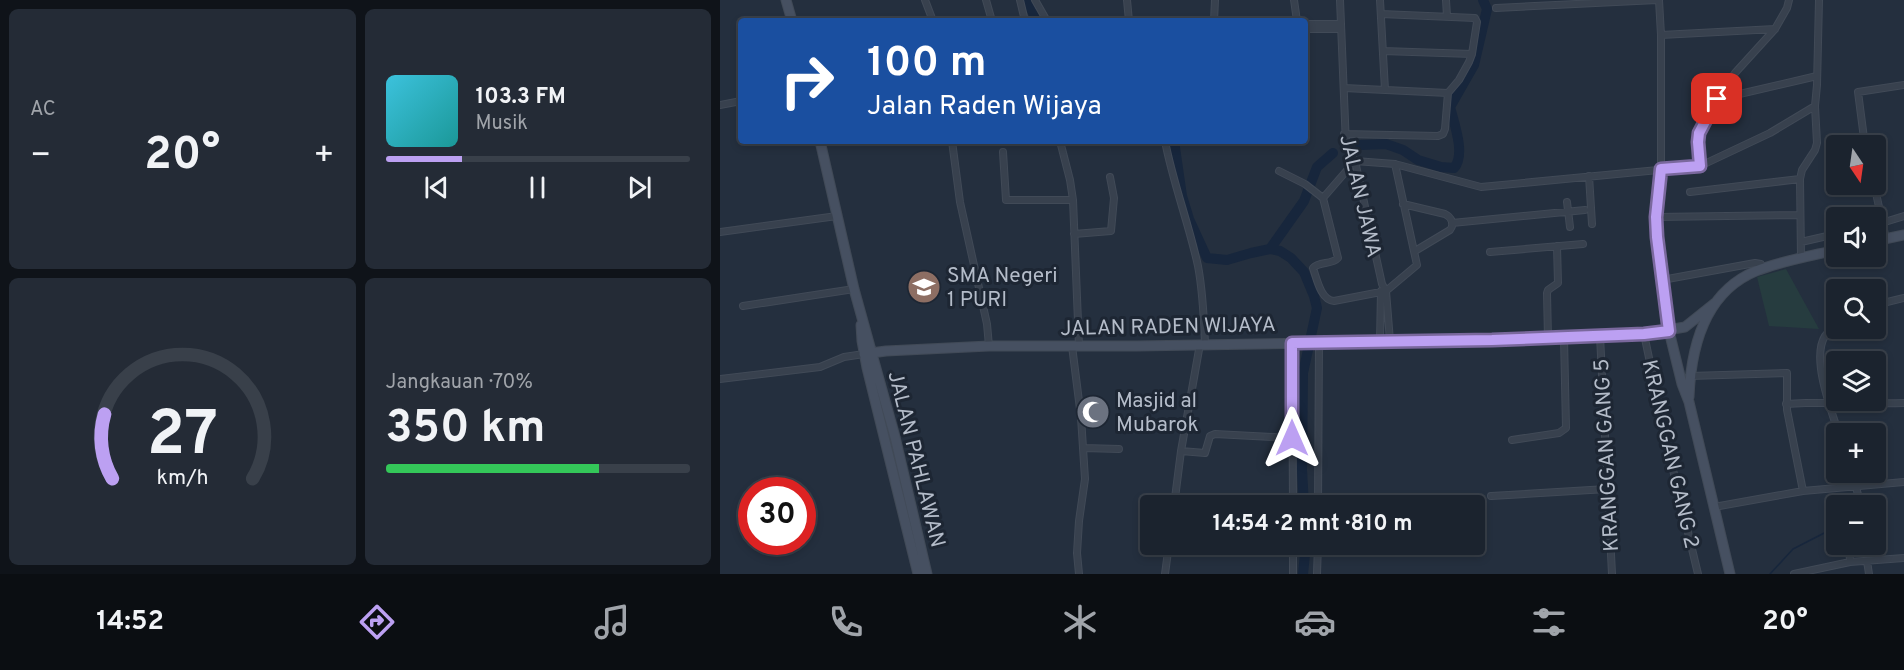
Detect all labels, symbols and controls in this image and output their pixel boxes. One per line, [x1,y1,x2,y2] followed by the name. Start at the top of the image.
[867,38,986,91] text: 100 m
[768,42,846,120] icon: right
[1691,73,1742,124] pin
[1700,82,1733,115] icon: arrive
[476,84,566,111] text: 103.3 FM
[867,90,1102,124] text: Jalan Raden Wijaya
[30,97,56,123] text: AC
[476,111,528,137] text: Musik
[144,128,220,185] text: 20°
[1332,132,1387,260] street label: JALAN JAWA
[1826,135,1886,195] north arrow
[1826,135,1886,555] map controls
[30,136,51,178] text: −
[313,136,334,178] text: +
[420,171,453,204] icon: previous
[521,171,554,204] icon: pause
[623,171,656,204] icon: next
[1826,207,1886,267] button: sound
[947,263,1058,314] place label: SMA Negeri 1 PURI
[906,269,942,305] school or university icon: SMA Negeri 1 PURI
[1826,279,1886,339] button: search
[1060,312,1276,343] street label: JALAN RADEN WIJAYA
[1826,351,1886,411] button: layers
[1635,357,1704,551] street label: KRANGGAN GANG 2
[1589,358,1626,552] street label: KRANGGAN GANG 5
[881,368,950,550] street label: JALAN PAHLAWAN
[386,370,533,396] text: Jangkauan · 70%
[1116,388,1199,439] place label: Masjid al Mubarok
[1075,394,1111,430] mosque icon: Masjid al Mubarok
[147,398,218,477] text: 27
[386,401,545,458] text: 350 km
[1260,406,1324,470] position arrow
[1826,423,1886,483] button: +
[156,465,208,492] text: km/h
[738,477,816,555] speed limit sign: 30
[1826,495,1886,555] button: −
[1213,511,1412,538] text: 14:54 · 2 mnt · 810 m
[356,601,398,643] icon: directions
[591,601,633,643] icon: music
[825,601,867,643] icon: phone
[1059,601,1101,643] icon: climate
[1294,601,1336,643] icon: car
[1528,601,1570,643] icon: filters
[96,605,164,639] text: 14:52
[1762,605,1808,639] text: 20°

